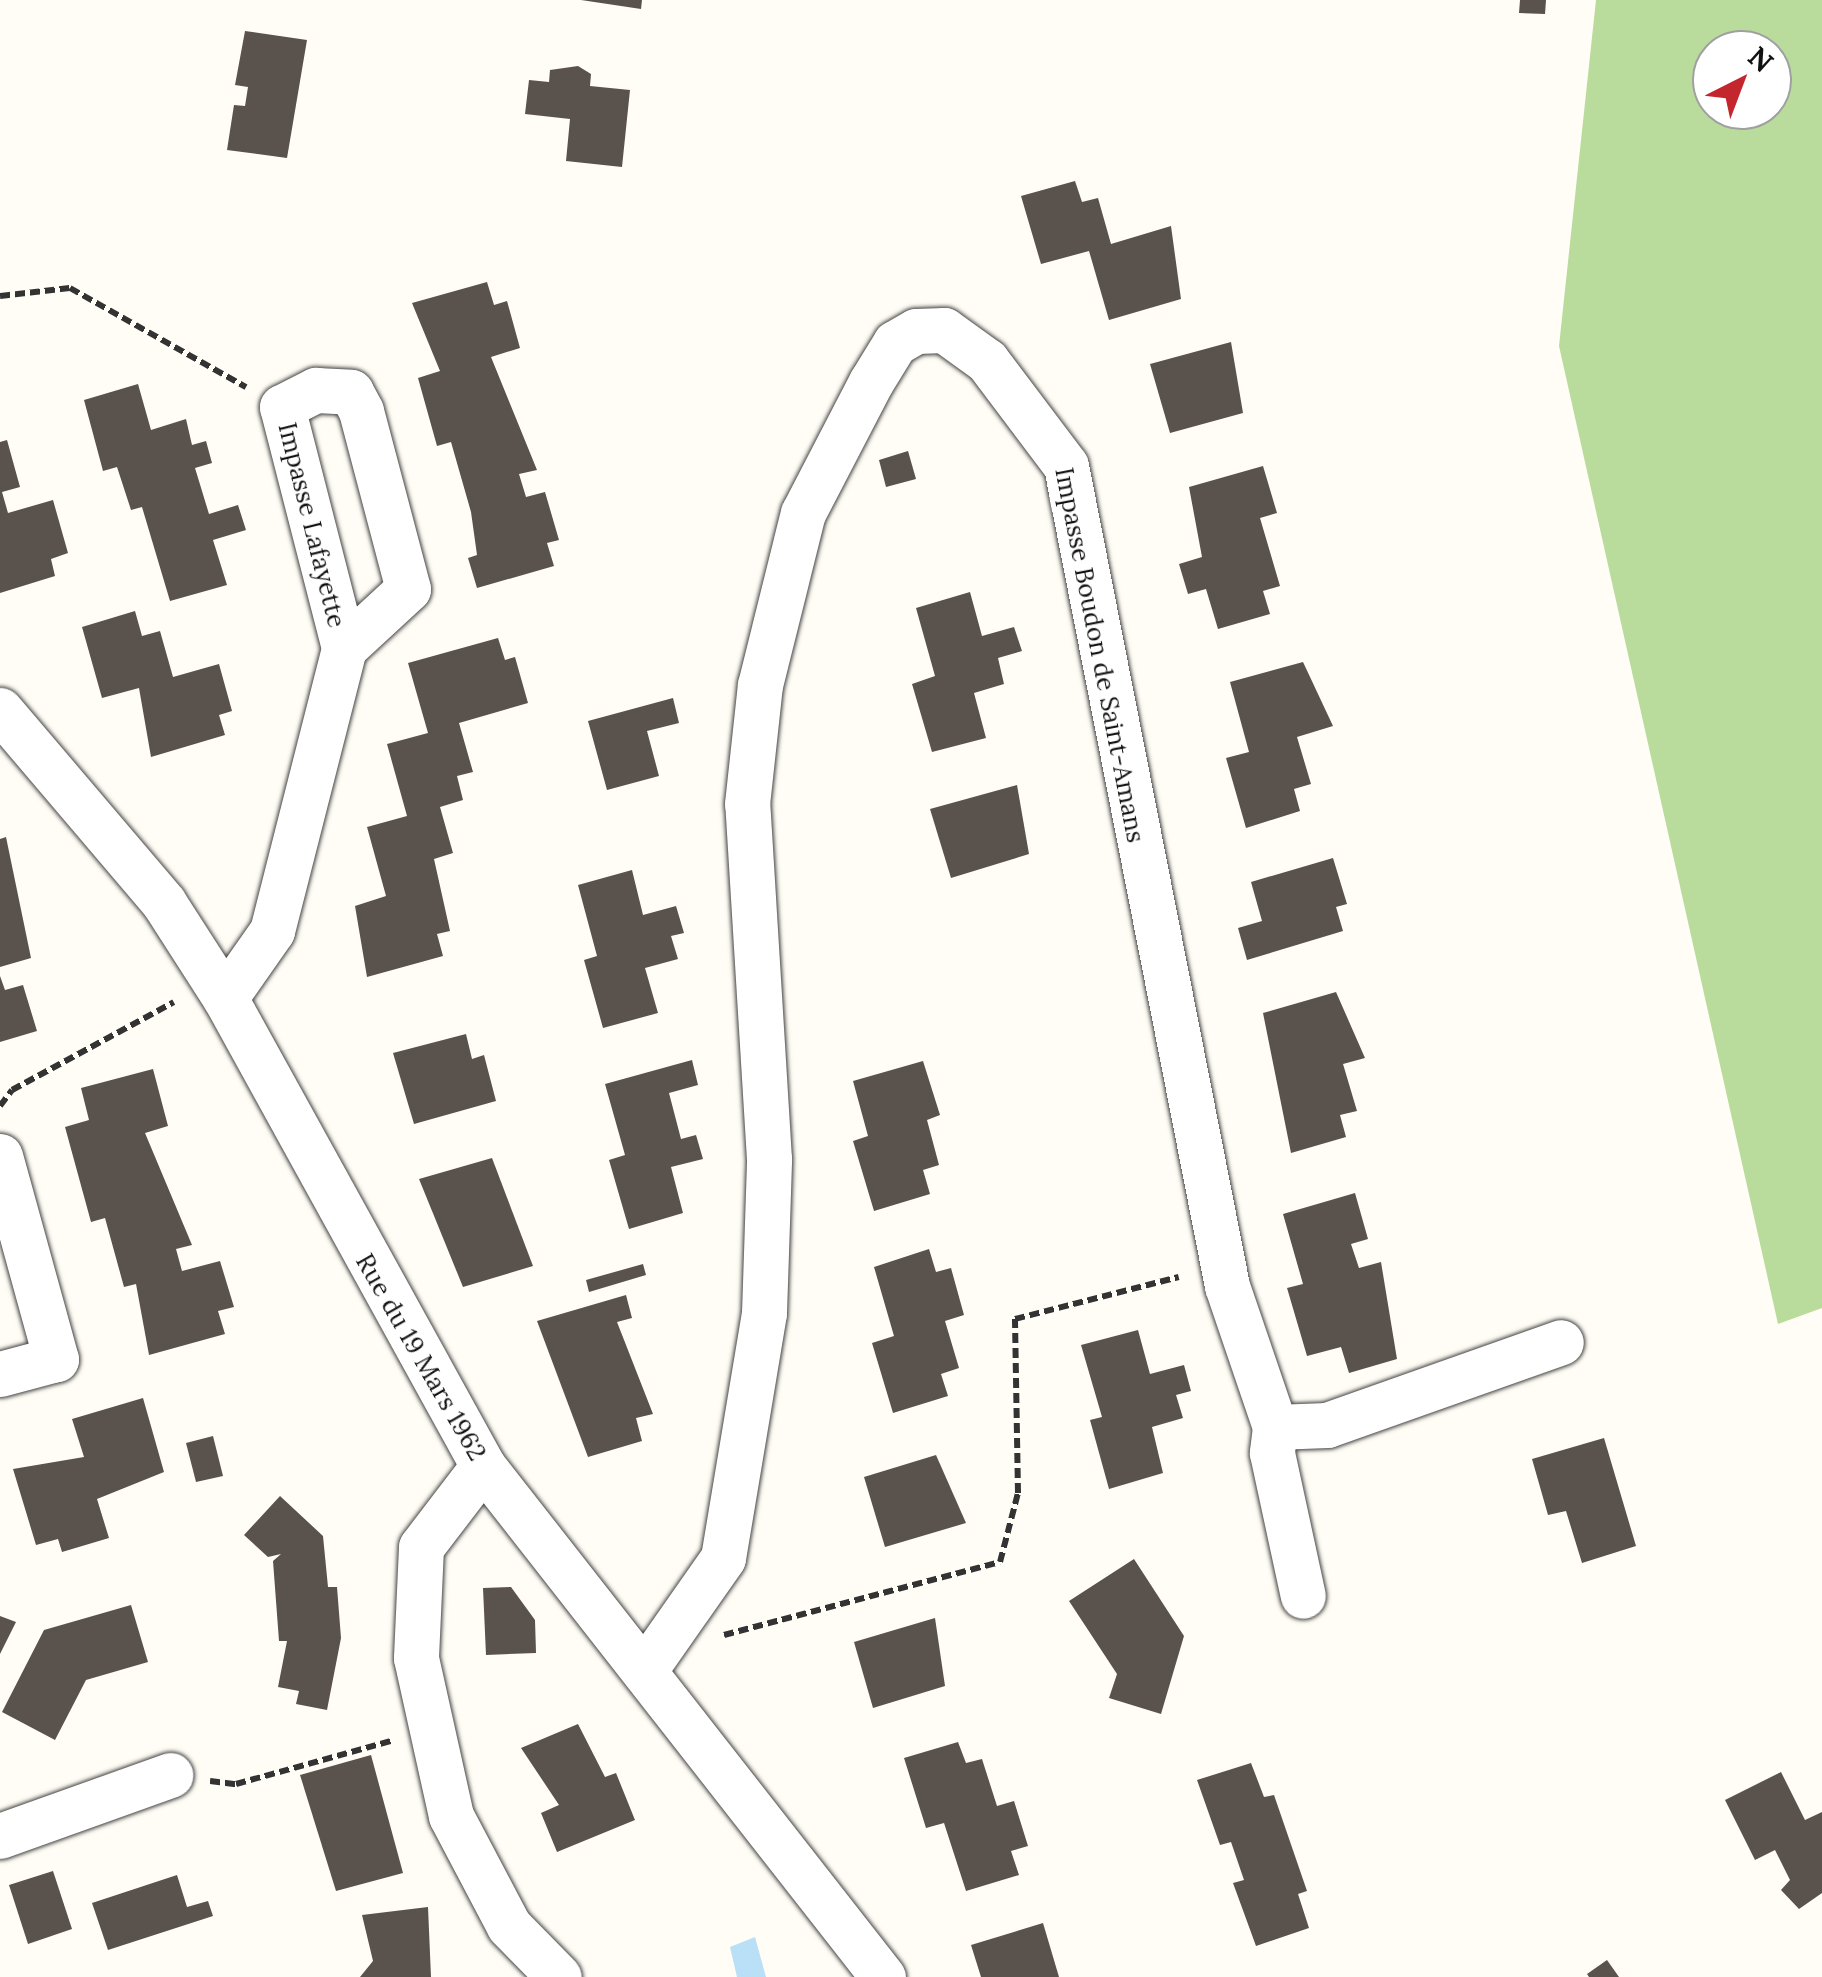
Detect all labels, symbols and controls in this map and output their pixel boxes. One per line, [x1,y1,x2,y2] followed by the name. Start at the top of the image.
[1692,30,1792,130] north arrow
[1741,39,1781,80] text: N
[272,419,352,631] street label: Impasse Lafayette
[1049,465,1151,845] street label: Impasse Boudon de Saint-Amans
[350,1248,492,1466] street label: Rue du 19 Mars 1962

